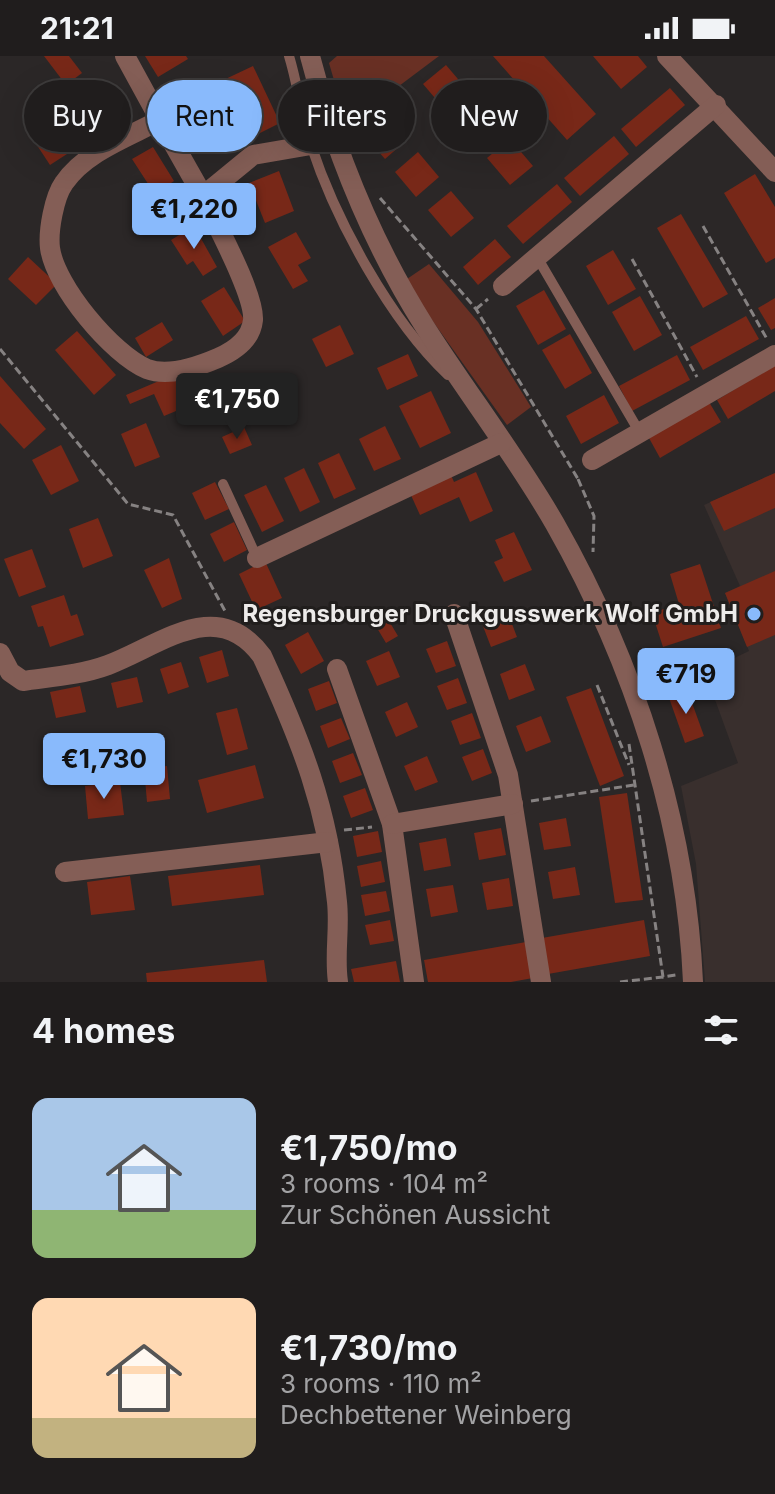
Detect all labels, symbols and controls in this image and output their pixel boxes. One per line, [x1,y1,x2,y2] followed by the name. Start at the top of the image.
[40,10,114,46] text: 21:21
[24,80,131,152] chip: Buy
[147,80,262,152] chip: Rent
[278,80,415,152] chip: Filters
[431,80,547,152] chip: New
[129,183,259,251] pin: €1,220
[150,193,238,224] text: €1,220
[172,373,302,441] pin: €1,750
[194,383,280,414] text: €1,750
[242,599,738,628] place label: Regensburger Druckgusswerk Wolf GmbH
[745,605,763,623] marker: Regensburger Druckgusswerk Wolf GmbH
[639,648,733,716] pin: €719
[655,658,717,689] text: €719
[39,733,169,801] pin: €1,730
[61,743,147,774] text: €1,730
[699,1008,743,1052] icon: filters
[32,1010,175,1051] text: 4 homes
[280,1127,458,1168] text: €1,750/mo
[96,1130,192,1226] icon: home
[280,1168,488,1199] text: 3 rooms · 104 m²
[280,1199,550,1230] text: Zur Schönen Aussicht
[280,1327,458,1368] text: €1,730/mo
[96,1330,192,1426] icon: home
[280,1368,482,1399] text: 3 rooms · 110 m²
[280,1399,572,1430] text: Dechbettener Weinberg

